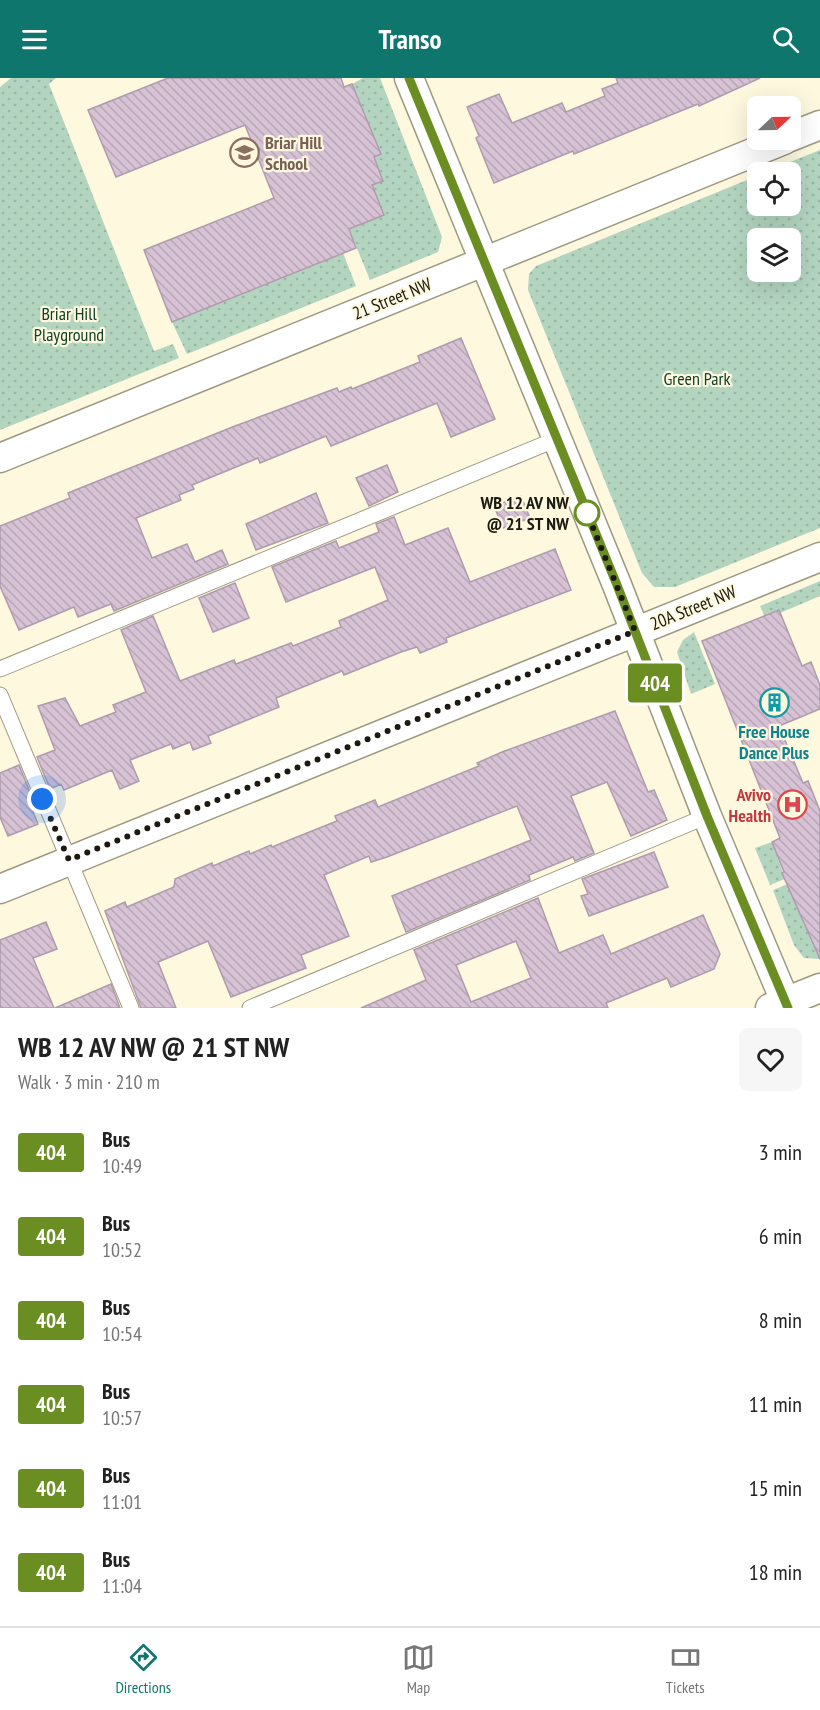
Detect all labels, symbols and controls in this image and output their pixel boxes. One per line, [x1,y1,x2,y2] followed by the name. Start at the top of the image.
[378,22,442,56] text: Transo
[18,23,51,56] icon: menu
[769,23,802,56] icon: search
[747,96,801,150] north arrow
[747,96,801,282] map controls
[265,131,323,175] place label: Briar Hill School
[228,137,260,169] school or university icon: Briar Hill School
[747,162,801,216] button: locate
[747,228,801,282] button: layers
[349,272,435,325] street label: 21 Street NW
[34,302,104,346] park label: Briar Hill Playground
[664,367,731,390] park label: Green Park
[479,491,569,535] place label: WB 12 AV NW @ 21 ST NW
[574,500,600,526] marker: WB 12 AV NW @ 21 ST NW
[646,580,739,635] street label: 20A Street NW
[620,664,690,702] line badge: 404
[640,670,670,697] text: 404
[758,687,790,719] building icon: Free House Dance Plus
[738,720,810,764] place label: Free House Dance Plus
[729,783,771,827] place label: Avivo Health
[27,784,57,814] your location
[776,789,808,821] hospital icon: Avivo Health
[18,1028,289,1065] text: WB 12 AV NW @ 21 ST NW
[739,1028,802,1091] button: heart
[18,1069,160,1095] text: Walk · 3 min · 210 m
[102,1125,130,1153] text: Bus
[759,1138,802,1166] text: 3 min
[36,1139,66,1166] text: 404
[102,1153,142,1179] text: 10:49
[102,1209,130,1237] text: Bus
[759,1222,802,1250] text: 6 min
[36,1223,66,1250] text: 404
[102,1237,142,1263] text: 10:52
[102,1293,130,1321] text: Bus
[759,1306,802,1334] text: 8 min
[36,1307,66,1334] text: 404
[102,1321,142,1347] text: 10:54
[102,1377,130,1405] text: Bus
[749,1390,802,1418] text: 11 min
[36,1391,66,1418] text: 404
[102,1405,142,1431] text: 10:57
[102,1461,130,1489] text: Bus
[749,1474,802,1502] text: 15 min
[36,1475,66,1502] text: 404
[102,1489,142,1515] text: 11:01
[102,1545,130,1573] text: Bus
[749,1558,802,1586] text: 18 min
[36,1559,66,1586] text: 404
[102,1573,142,1599] text: 11:04
[115,1641,171,1697] tab: Directions
[402,1641,435,1697] tab: Map
[666,1641,705,1697] tab: Tickets

